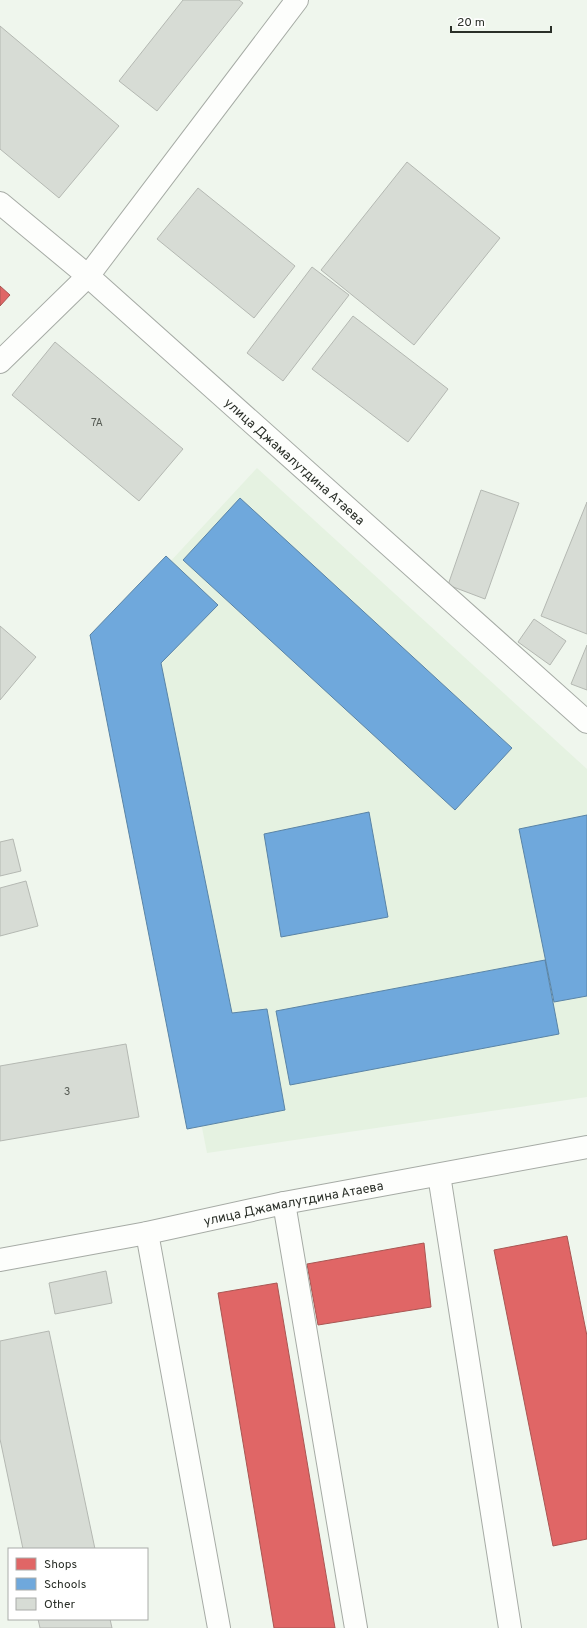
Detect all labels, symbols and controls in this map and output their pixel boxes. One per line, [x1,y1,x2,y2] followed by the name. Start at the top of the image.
[451,8,551,34] scale bar
[457,15,485,31] text: 20 m
[220,396,367,529] street label: улица Джамалутдина Атаева
[91,416,103,430] house number: 7А
[64,1085,70,1099] house number: 3
[202,1179,385,1230] street label: улица Джамалутдина Атаева
[8,1548,148,1620] legend
[44,1557,77,1573] text: Shops
[44,1577,86,1593] text: Schools
[44,1597,76,1613] text: Other

